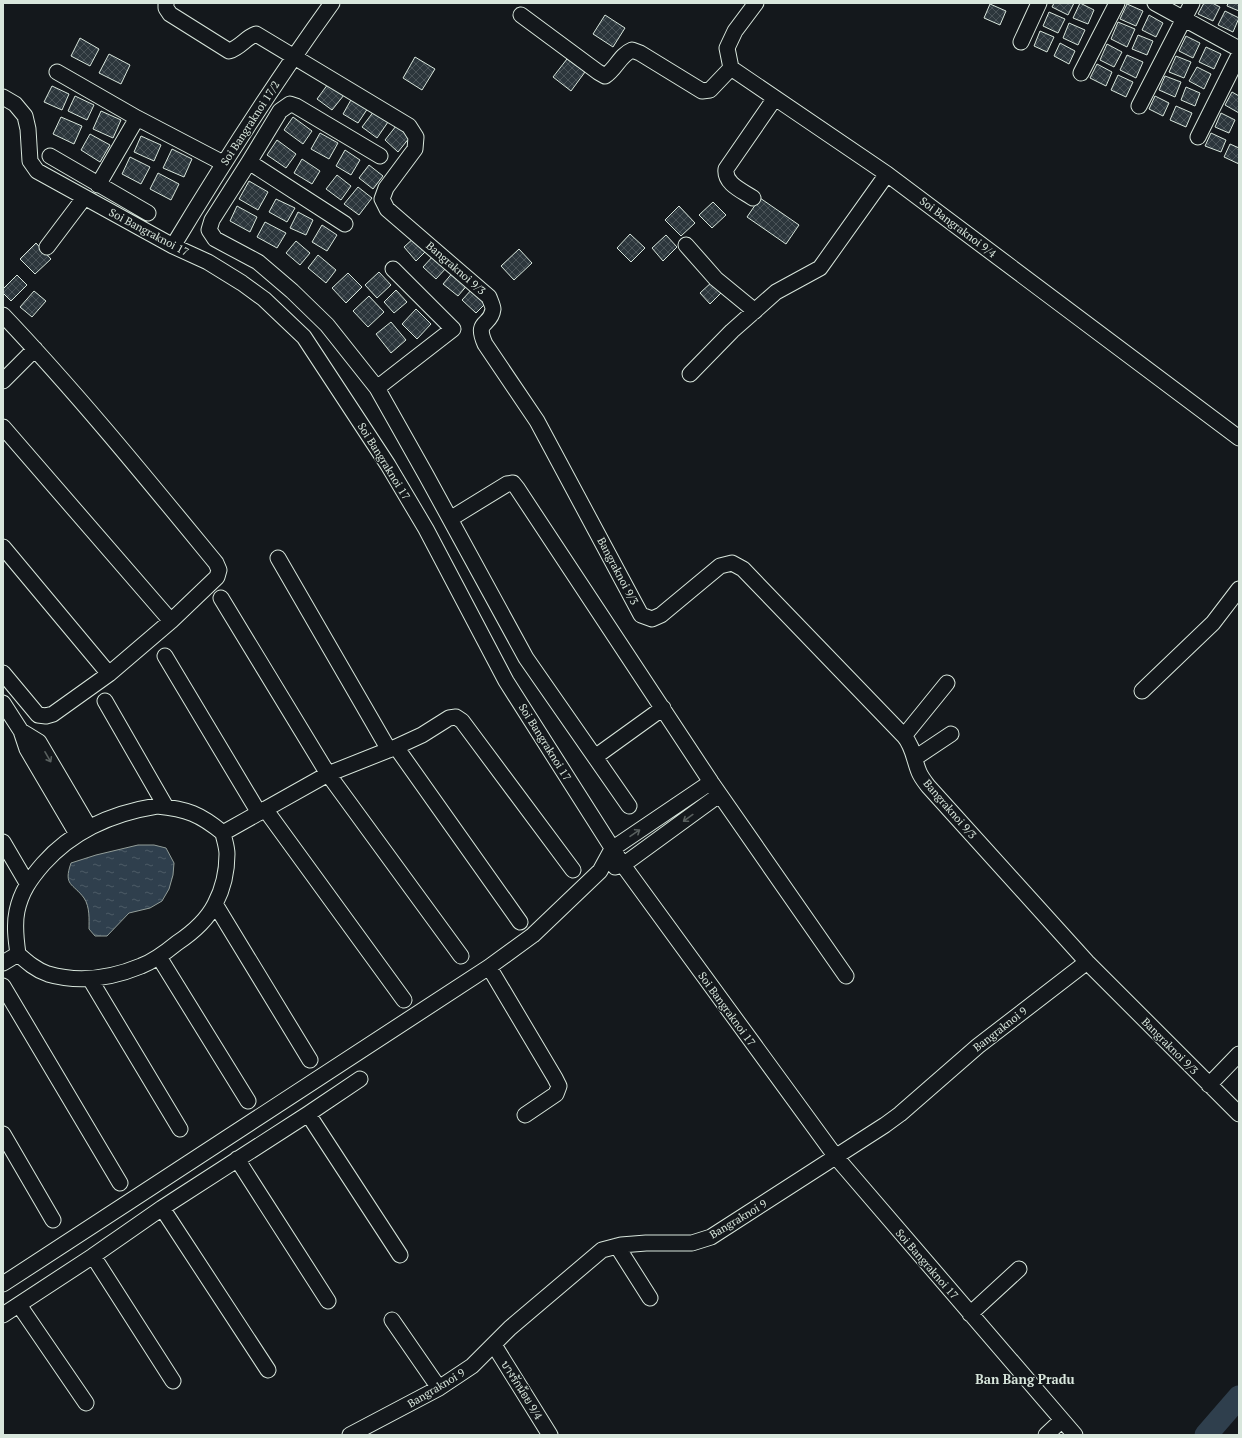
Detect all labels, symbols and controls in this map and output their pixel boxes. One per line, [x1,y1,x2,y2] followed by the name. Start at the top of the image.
[217,78,283,168] street label: Soi Bangraknoi 17/2
[917,194,999,260] street label: Soi Bangraknoi 9/4
[107,205,191,259] street label: Soi Bangraknoi 17
[423,238,489,298] street label: Bangraknoi 9/3
[355,420,413,502] street label: Soi Bangraknoi 17
[594,535,642,607] street label: Bangraknoi 9/3
[516,701,574,783] street label: Soi Bangraknoi 17
[45,751,53,763] one-way arrow
[920,776,980,842] street label: Bangraknoi 9/3
[682,814,693,822] one-way arrow
[629,829,641,837] one-way arrow
[695,969,759,1049] street label: Soi Bangraknoi 17
[970,1004,1030,1054] street label: Bangraknoi 9
[1139,1015,1201,1077] street label: Bangraknoi 9/3
[707,1196,769,1242] street label: Bangraknoi 9
[893,1226,961,1302] street label: Soi Bangraknoi 17
[498,1358,546,1422] street label: บางรักน้อย 9/4
[405,1365,467,1411] street label: Bangraknoi 9
[975,1370,1075,1388] district label: Ban Bang Pradu

